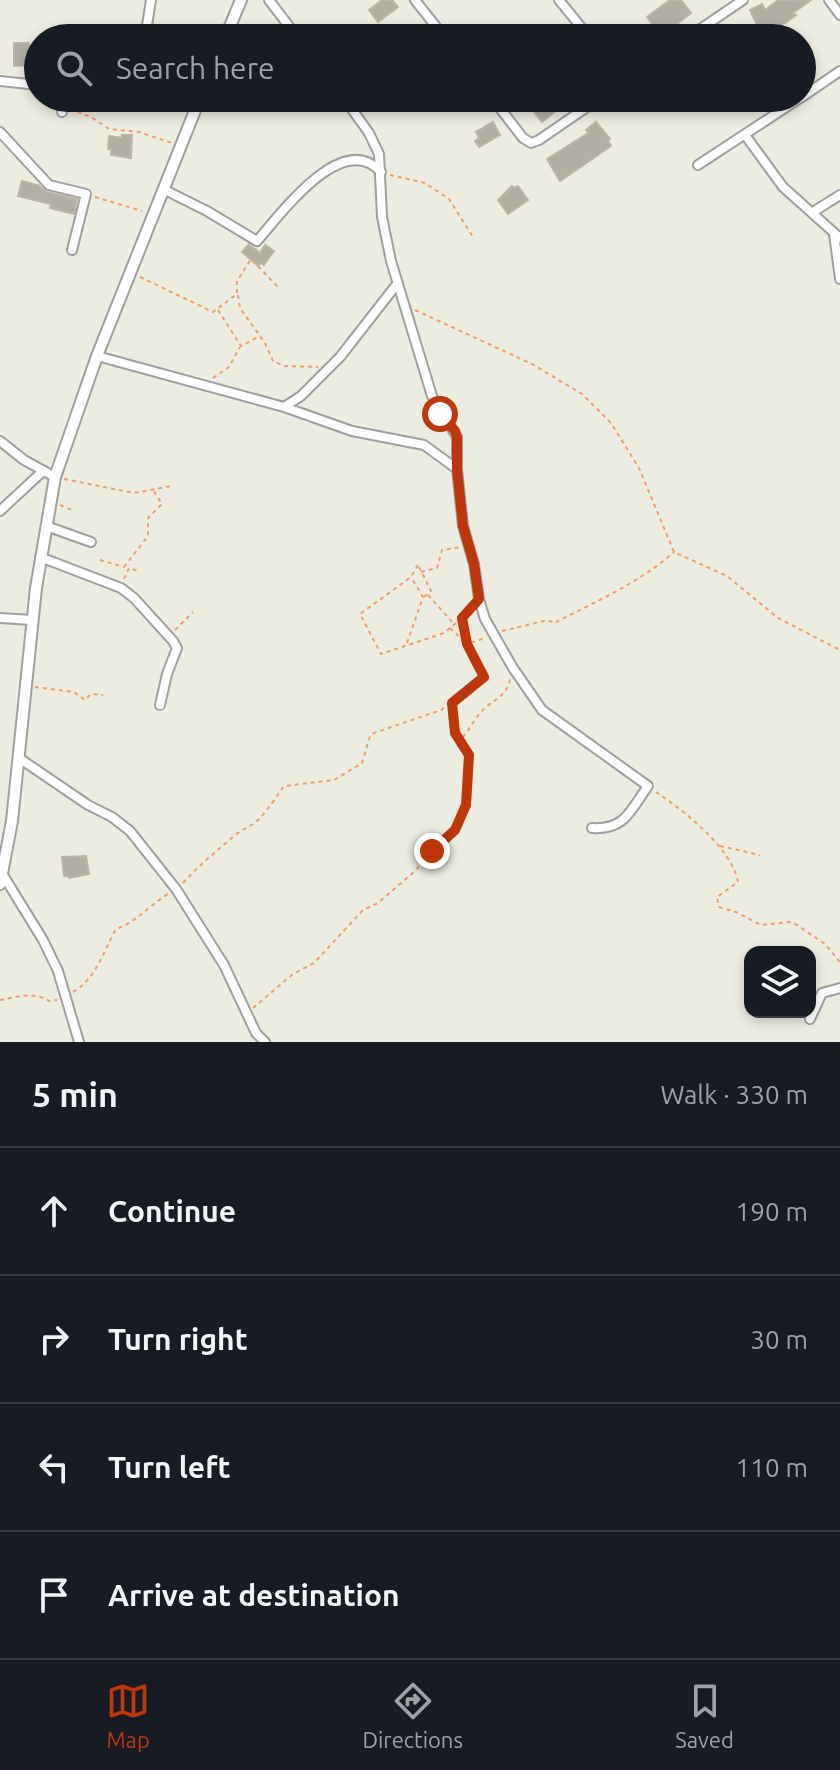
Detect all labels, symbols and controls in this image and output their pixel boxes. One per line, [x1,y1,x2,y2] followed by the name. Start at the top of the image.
[24,24,816,112] search box
[52,46,96,90] icon: search
[116,51,275,85] text: Search here
[422,396,458,432] route start
[414,833,450,869] route end
[744,946,816,1018] map controls
[744,946,816,1018] button: layers
[32,1075,118,1113] text: 5 min
[660,1080,808,1109] text: Walk · 330 m
[32,1189,76,1233] icon: ahead
[108,1194,236,1228] text: Continue
[736,1197,808,1226] text: 190 m
[32,1317,76,1361] icon: right
[108,1322,248,1356] text: Turn right
[750,1325,808,1354] text: 30 m
[32,1445,76,1489] icon: left
[108,1450,230,1484] text: Turn left
[736,1453,808,1482] text: 110 m
[32,1573,76,1617] icon: arrive
[108,1578,400,1612] text: Arrive at destination
[106,1679,150,1752] tab: Map
[362,1679,463,1752] tab: Directions
[675,1679,734,1752] tab: Saved

